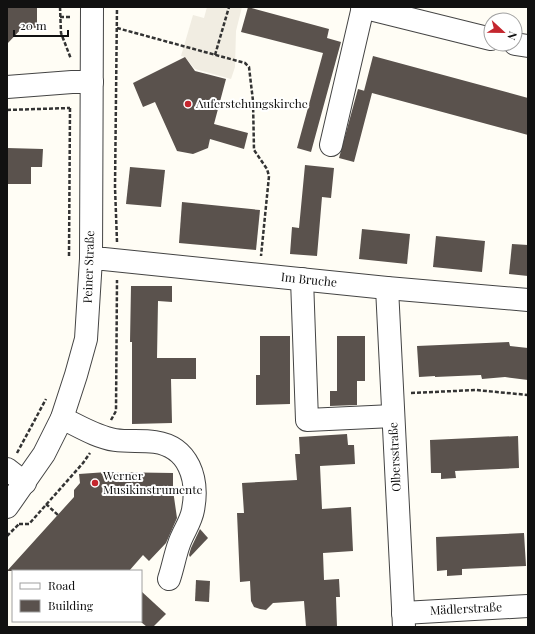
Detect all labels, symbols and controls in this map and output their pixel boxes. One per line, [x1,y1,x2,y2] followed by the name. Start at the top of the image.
[14,12,68,38] scale bar
[483,12,523,52] north arrow
[20,17,47,33] text: 20 m
[504,29,521,42] text: N
[195,95,308,111] place label: Auferstehungskirche
[183,99,193,109] marker: Auferstehungskirche
[79,230,97,304] street label: Peiner Straße
[280,268,338,290] street label: Im Bruche
[384,422,404,492] street label: Olbersstraße
[102,467,203,497] place label: Werner Musikinstrumente
[90,478,100,488] marker: Werner Musikinstrumente
[12,570,142,622] legend
[48,577,75,593] text: Road
[48,597,94,613] text: Building
[430,598,502,618] street label: Mädlerstraße

